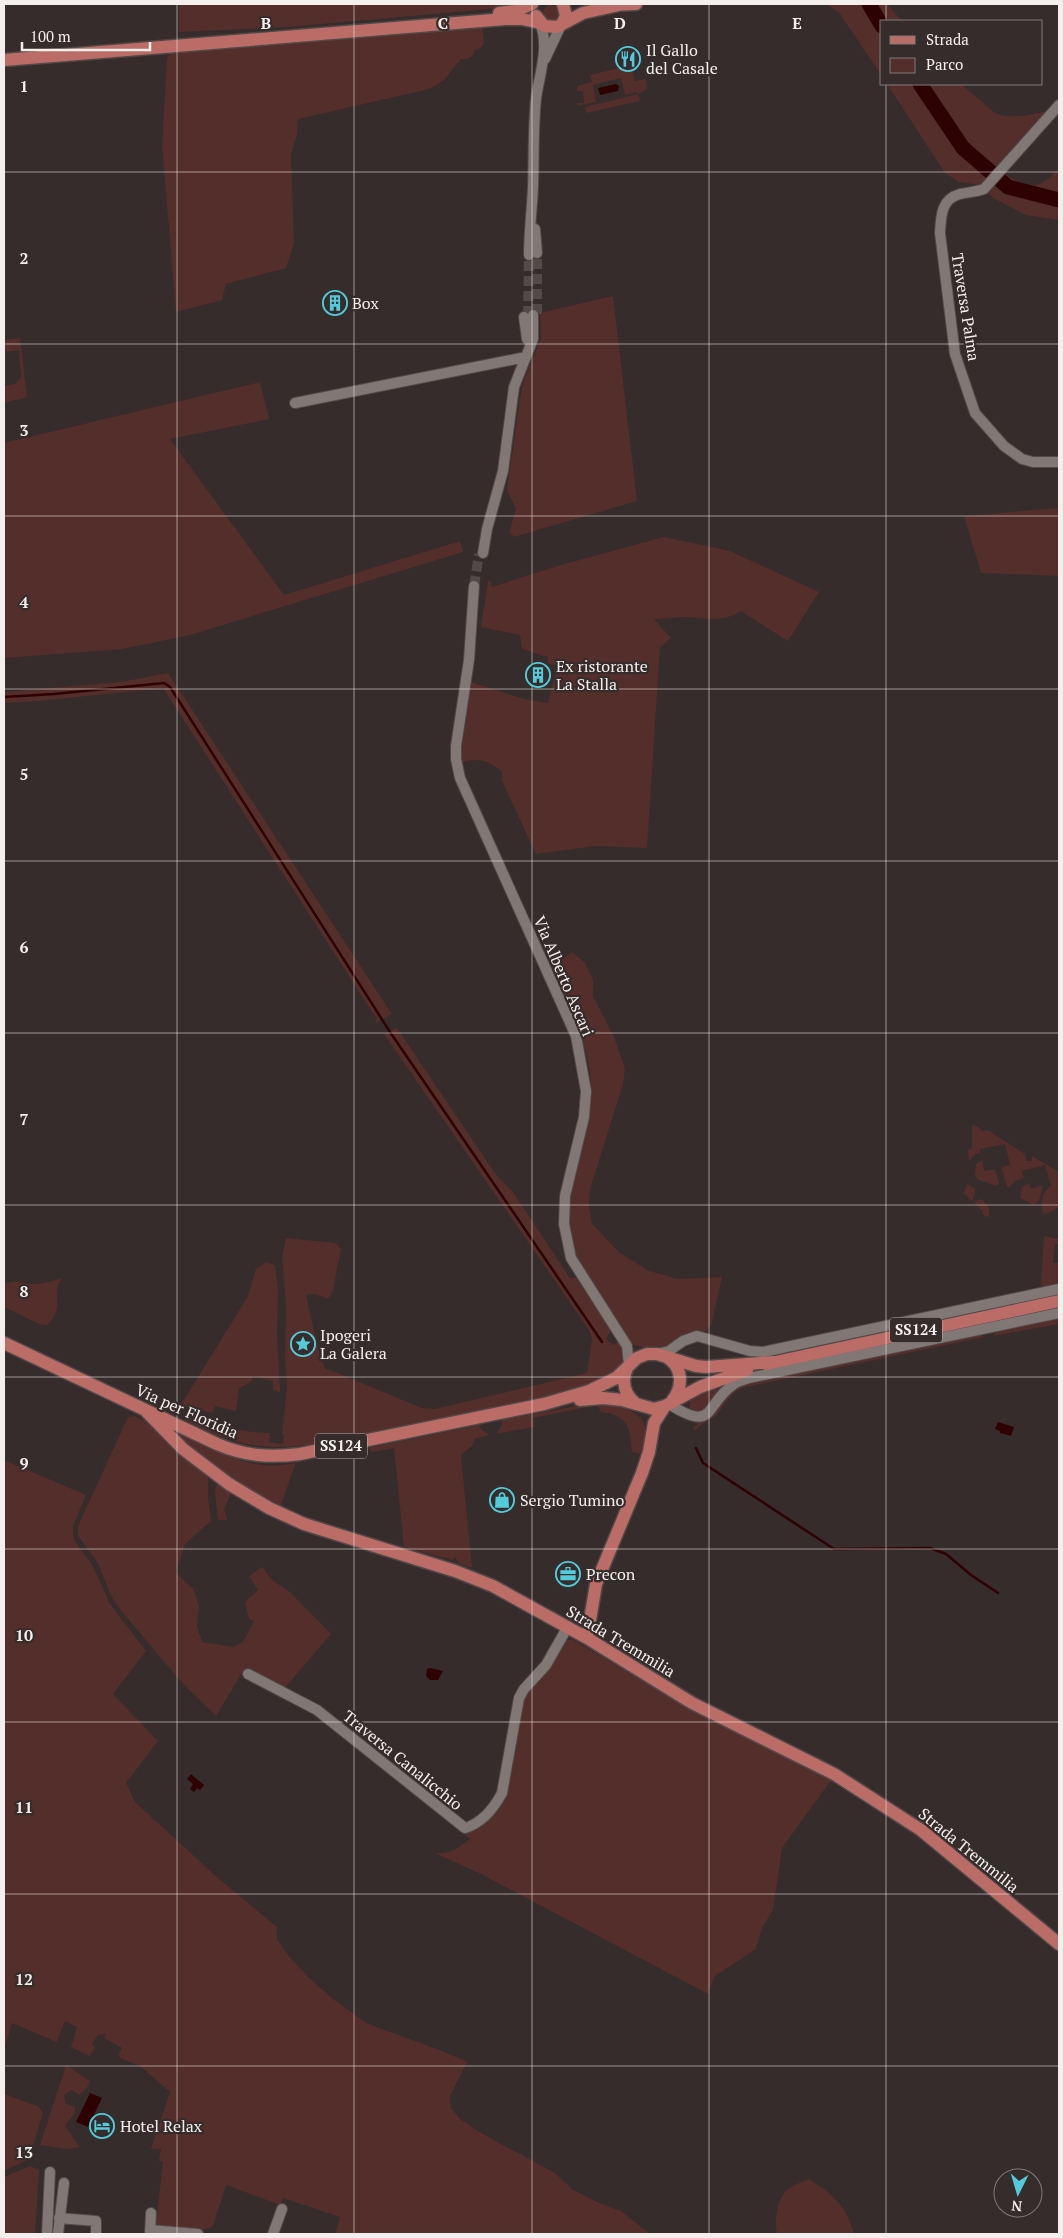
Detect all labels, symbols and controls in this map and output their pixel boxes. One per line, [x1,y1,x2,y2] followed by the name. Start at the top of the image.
[261,12,271,34] text: B
[438,12,448,34] text: C
[614,12,626,34] text: D
[792,12,802,34] text: E
[22,20,150,52] scale bar
[880,20,1043,85] legend
[30,26,71,46] text: 100 m
[926,29,969,49] text: Strada
[646,39,718,79] place label: Il Gallo del Casale
[615,46,641,72] restaurant icon: Il Gallo del Casale
[926,54,963,74] text: Parco
[19,75,29,97] text: 1
[19,247,29,269] text: 2
[947,252,985,362] street label: Traversa Palma
[322,290,348,316] building icon: Box
[352,292,379,314] place label: Box
[19,419,29,441] text: 3
[19,591,29,613] text: 4
[556,655,648,695] place label: Ex ristorante La Stalla
[525,662,551,688] building icon: Ex ristorante La Stalla
[19,763,29,785] text: 5
[529,912,599,1040] street label: Via Alberto Ascari
[19,936,29,958] text: 6
[19,1108,29,1130] text: 7
[19,1280,29,1302] text: 8
[890,1318,942,1342] road number: SS124
[320,1324,387,1364] place label: Ipogeri La Galera
[290,1331,316,1357] place icon: Ipogeri La Galera
[132,1379,242,1443] street label: Via per Floridia
[315,1434,367,1458] road number: SS124
[19,1452,29,1474] text: 9
[489,1487,515,1513] shop icon: Sergio Tumino
[520,1489,624,1511] place label: Sergio Tumino
[555,1561,581,1587] office icon: Precon
[586,1563,636,1585] place label: Precon
[562,1600,680,1682] street label: Strada Tremmilia
[15,1624,33,1646] text: 10
[339,1705,467,1815] street label: Traversa Canalicchio
[15,1796,33,1818] text: 11
[914,1803,1024,1897] street label: Strada Tremmilia
[15,1968,33,1990] text: 12
[89,2113,115,2139] hotel icon: Hotel Relax
[120,2115,203,2137] place label: Hotel Relax
[15,2141,33,2163] text: 13
[993,2168,1043,2218] north arrow
[1010,2196,1023,2216] text: N

